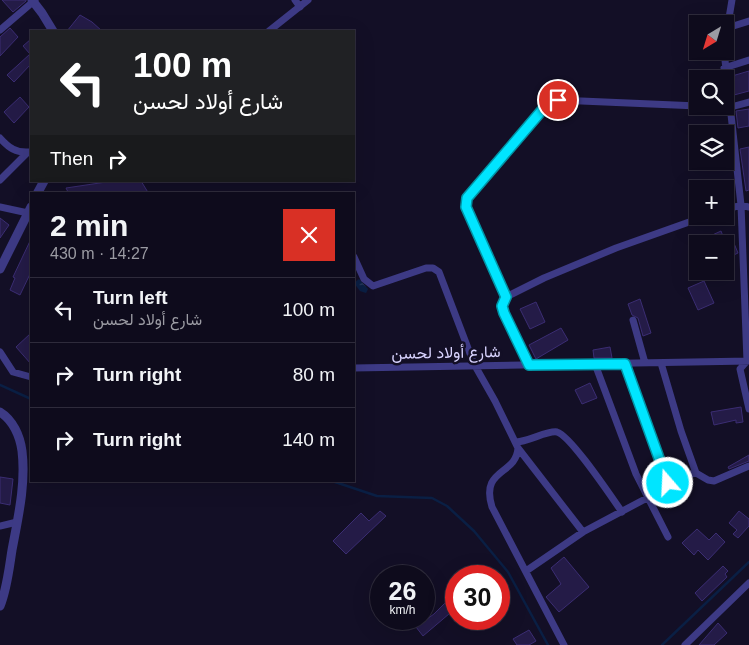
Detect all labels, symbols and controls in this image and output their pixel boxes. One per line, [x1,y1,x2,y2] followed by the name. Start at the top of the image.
[689,15,734,60] north arrow
[689,15,734,280] map controls
[133,45,232,84] text: 100 m
[50,50,115,115] icon: left
[689,70,734,115] button: search
[537,79,579,121] pin
[544,86,572,114] icon: arrive
[133,89,283,114] text: شارع أولاد لحسن
[689,125,734,170] button: layers
[103,145,131,173] icon: right
[50,148,93,169] text: Then
[689,180,734,225] button: +
[50,209,128,242] text: 2 min
[283,209,335,261] button: close
[689,235,734,280] button: −
[50,245,149,262] text: 430 m · 14:27
[93,287,168,308] text: Turn left
[50,296,78,324] icon: left
[282,299,335,320] text: 100 m
[93,311,202,328] text: شارع أولاد لحسن
[391,343,501,365] street label: شارع أولاد لحسن
[50,361,78,389] icon: right
[93,364,181,385] text: Turn right
[293,364,335,385] text: 80 m
[50,426,78,454] icon: right
[93,429,181,450] text: Turn right
[282,429,335,450] text: 140 m
[641,456,693,508] position arrow
[445,565,510,630] speed limit sign: 30
[389,577,416,605] text: 26
[389,603,416,617] text: km/h

